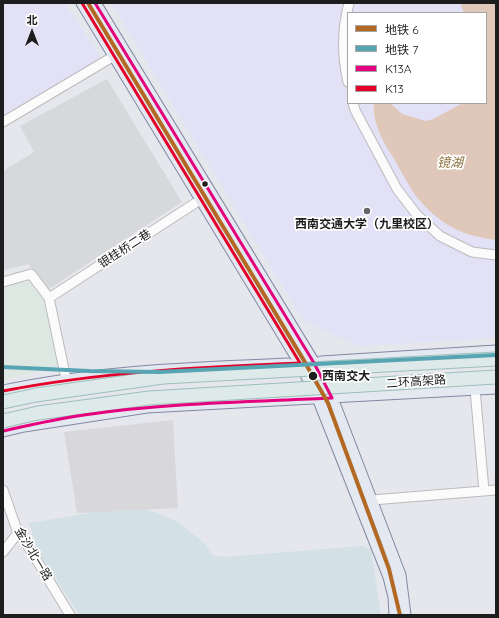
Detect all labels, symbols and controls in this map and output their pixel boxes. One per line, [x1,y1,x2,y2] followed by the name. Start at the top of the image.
[12,12,52,52] north arrow
[347,12,487,104] legend
[27,13,38,27] text: 北
[385,22,419,37] text: 地铁 6
[385,42,418,57] text: 地铁 7
[385,61,412,76] text: K13A
[385,81,404,96] text: K13
[437,155,463,171] water label: 镜湖
[200,179,210,189] unlabelled marker
[362,206,372,216] marker: 西南交通大学（九里校区）
[295,217,439,231] place label: 西南交通大学（九里校区）
[96,227,154,271] street label: 银桂桥二巷
[322,369,370,383] place label: 西南交大
[307,370,319,382] marker: 西南交大
[386,373,446,391] street label: 二环高架路
[11,525,55,583] street label: 金沙北一路

